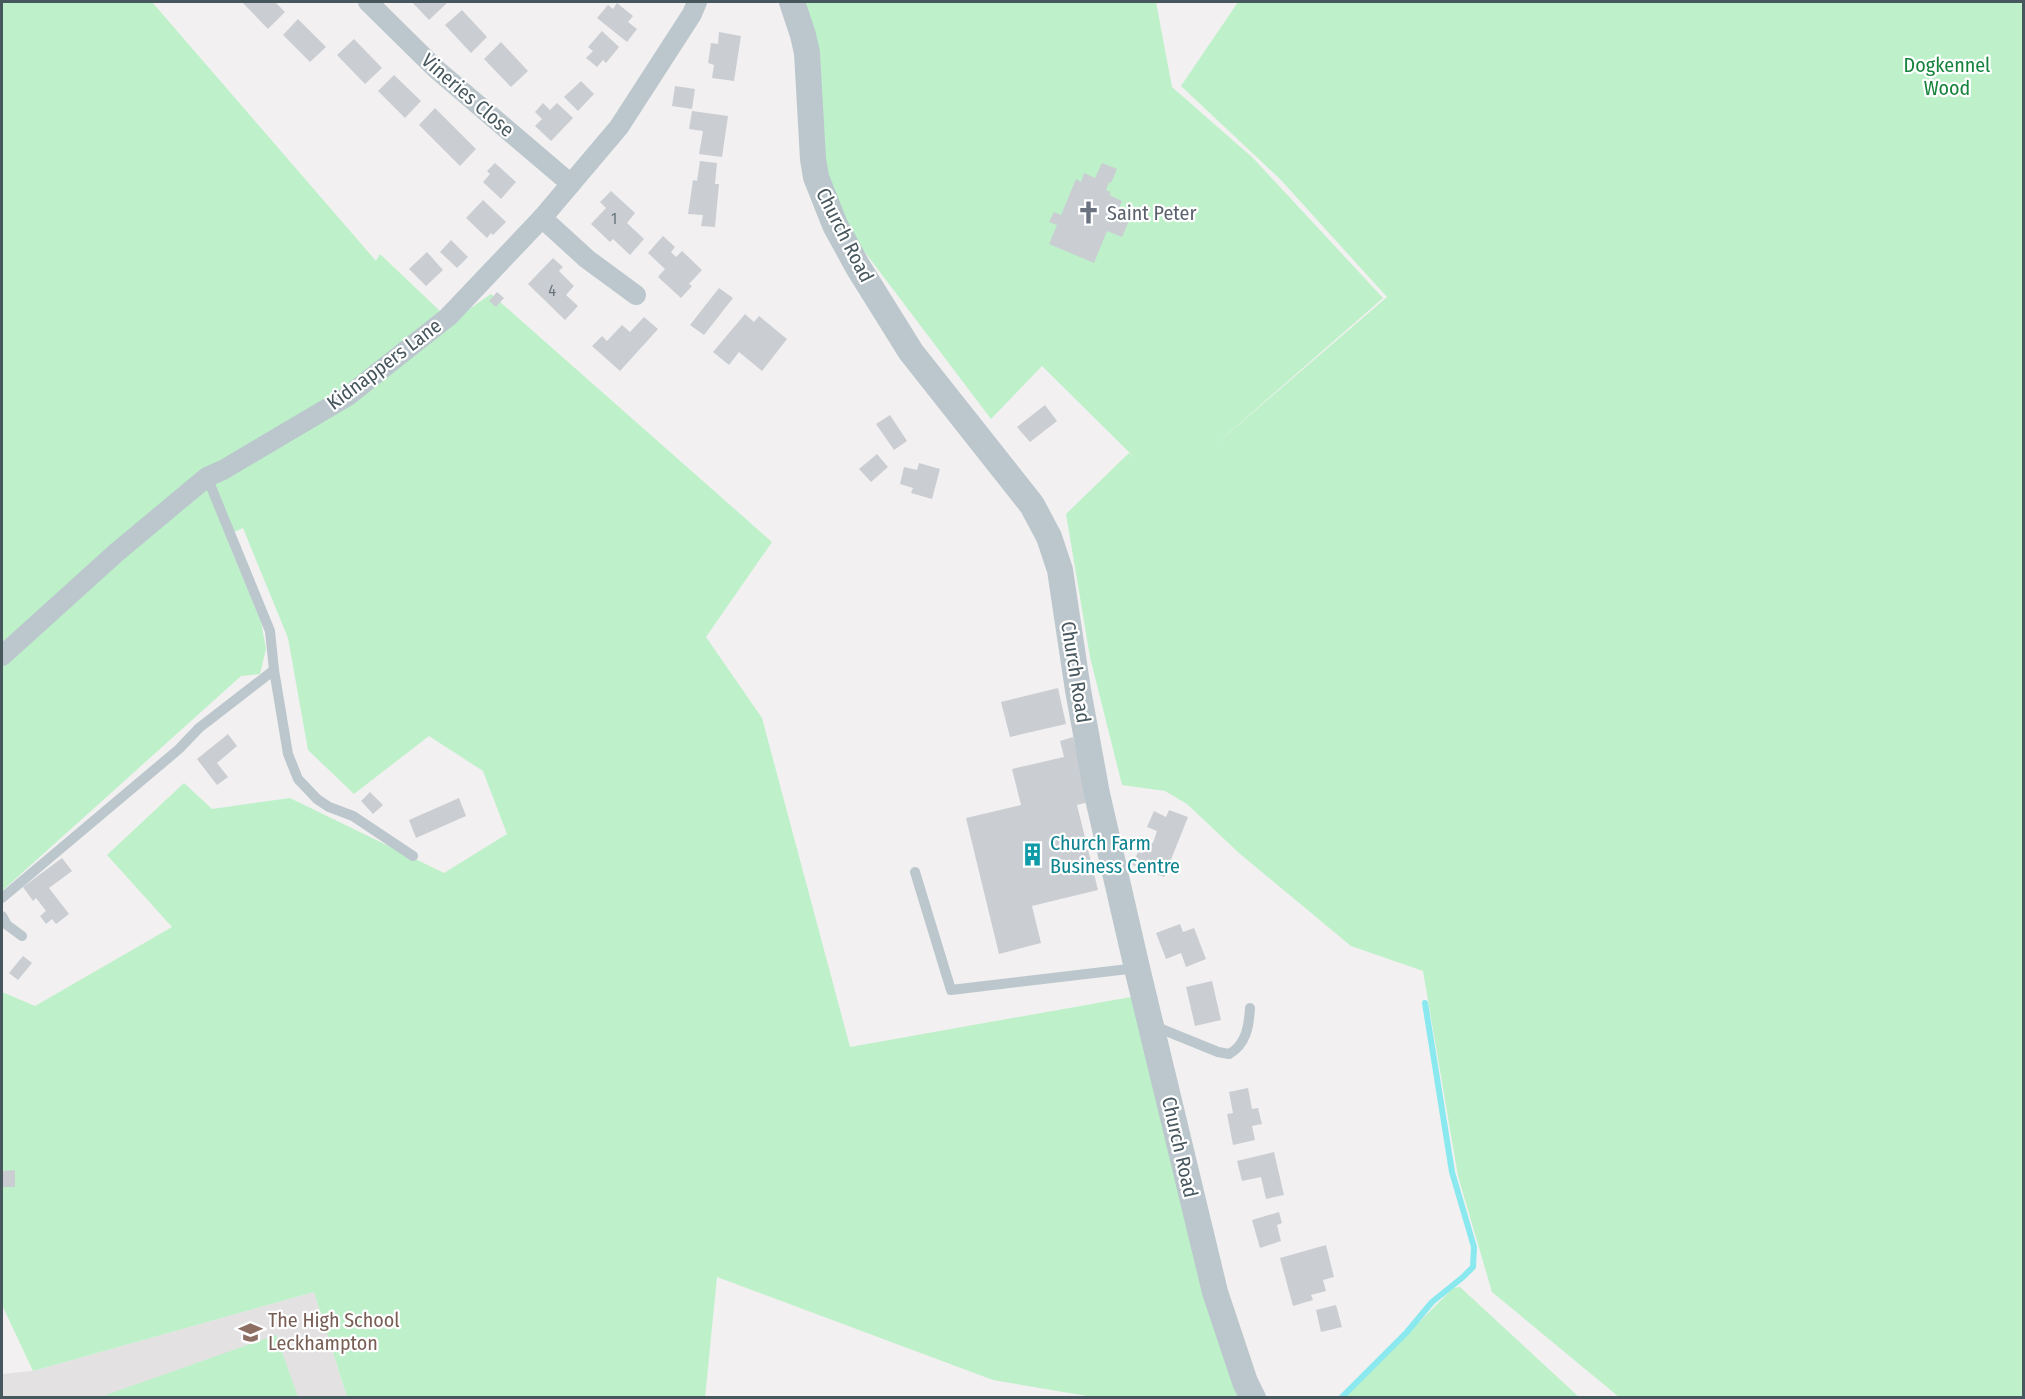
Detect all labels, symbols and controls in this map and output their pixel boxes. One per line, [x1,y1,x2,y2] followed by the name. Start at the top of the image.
[417,48,519,142] street label: Vineries Close
[1904,53,1990,100] park label: Dogkennel Wood
[811,184,879,286] street label: Church Road
[1076,200,1102,226] church icon: Saint Peter
[1107,201,1196,225] place label: Saint Peter
[611,209,617,228] house number: 1
[548,281,556,300] house number: 4
[322,313,446,415] street label: Kidnappers Lane
[1056,619,1096,725] street label: Church Road
[1050,831,1180,878] place label: Church Farm Business Centre
[1019,841,1045,867] building icon: Church Farm Business Centre
[1157,1094,1203,1200] street label: Church Road
[268,1308,400,1355] place label: The High School Leckhampton
[237,1319,263,1345] school or university icon: The High School Leckhampton

